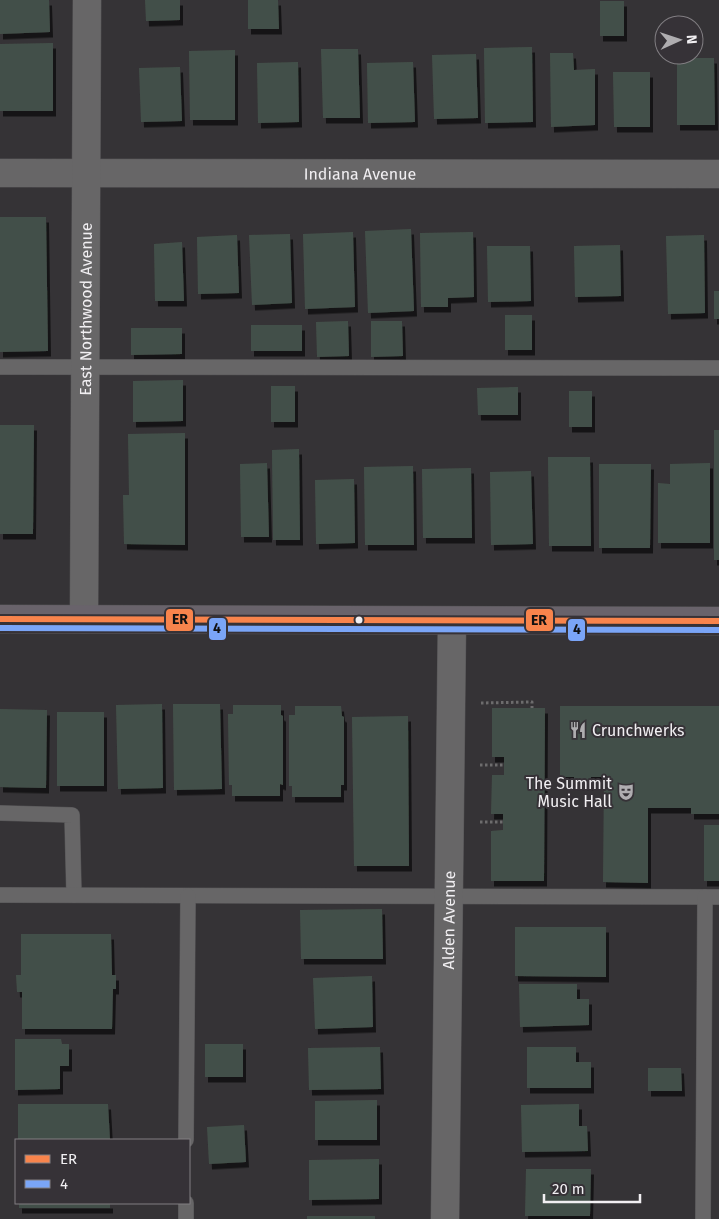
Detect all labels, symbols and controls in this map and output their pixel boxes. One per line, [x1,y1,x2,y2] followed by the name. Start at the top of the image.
[654,15,704,65] north arrow
[683,34,700,44] text: N
[304,164,416,183] street label: Indiana Avenue
[76,222,95,396] street label: East Northwood Avenue
[165,608,194,632] line badge: ER
[525,608,554,632] line badge: ER
[172,611,188,628] text: ER
[531,612,547,629] text: ER
[354,615,364,625] unlabelled marker
[208,617,227,641] line badge: 4
[567,618,586,642] line badge: 4
[213,620,221,637] text: 4
[573,621,581,638] text: 4
[568,720,588,740] restaurant icon: Crunchwerks
[592,721,685,740] place label: Crunchwerks
[526,774,612,811] place label: The Summit Music Hall
[616,782,636,802] theatre icon: The Summit Music Hall
[438,870,459,970] street label: Alden Avenue
[15,1139,190,1204] legend
[60,1150,77,1168] text: ER
[544,1172,640,1204] scale bar
[60,1175,68,1193] text: 4
[552,1180,585,1198] text: 20 m

